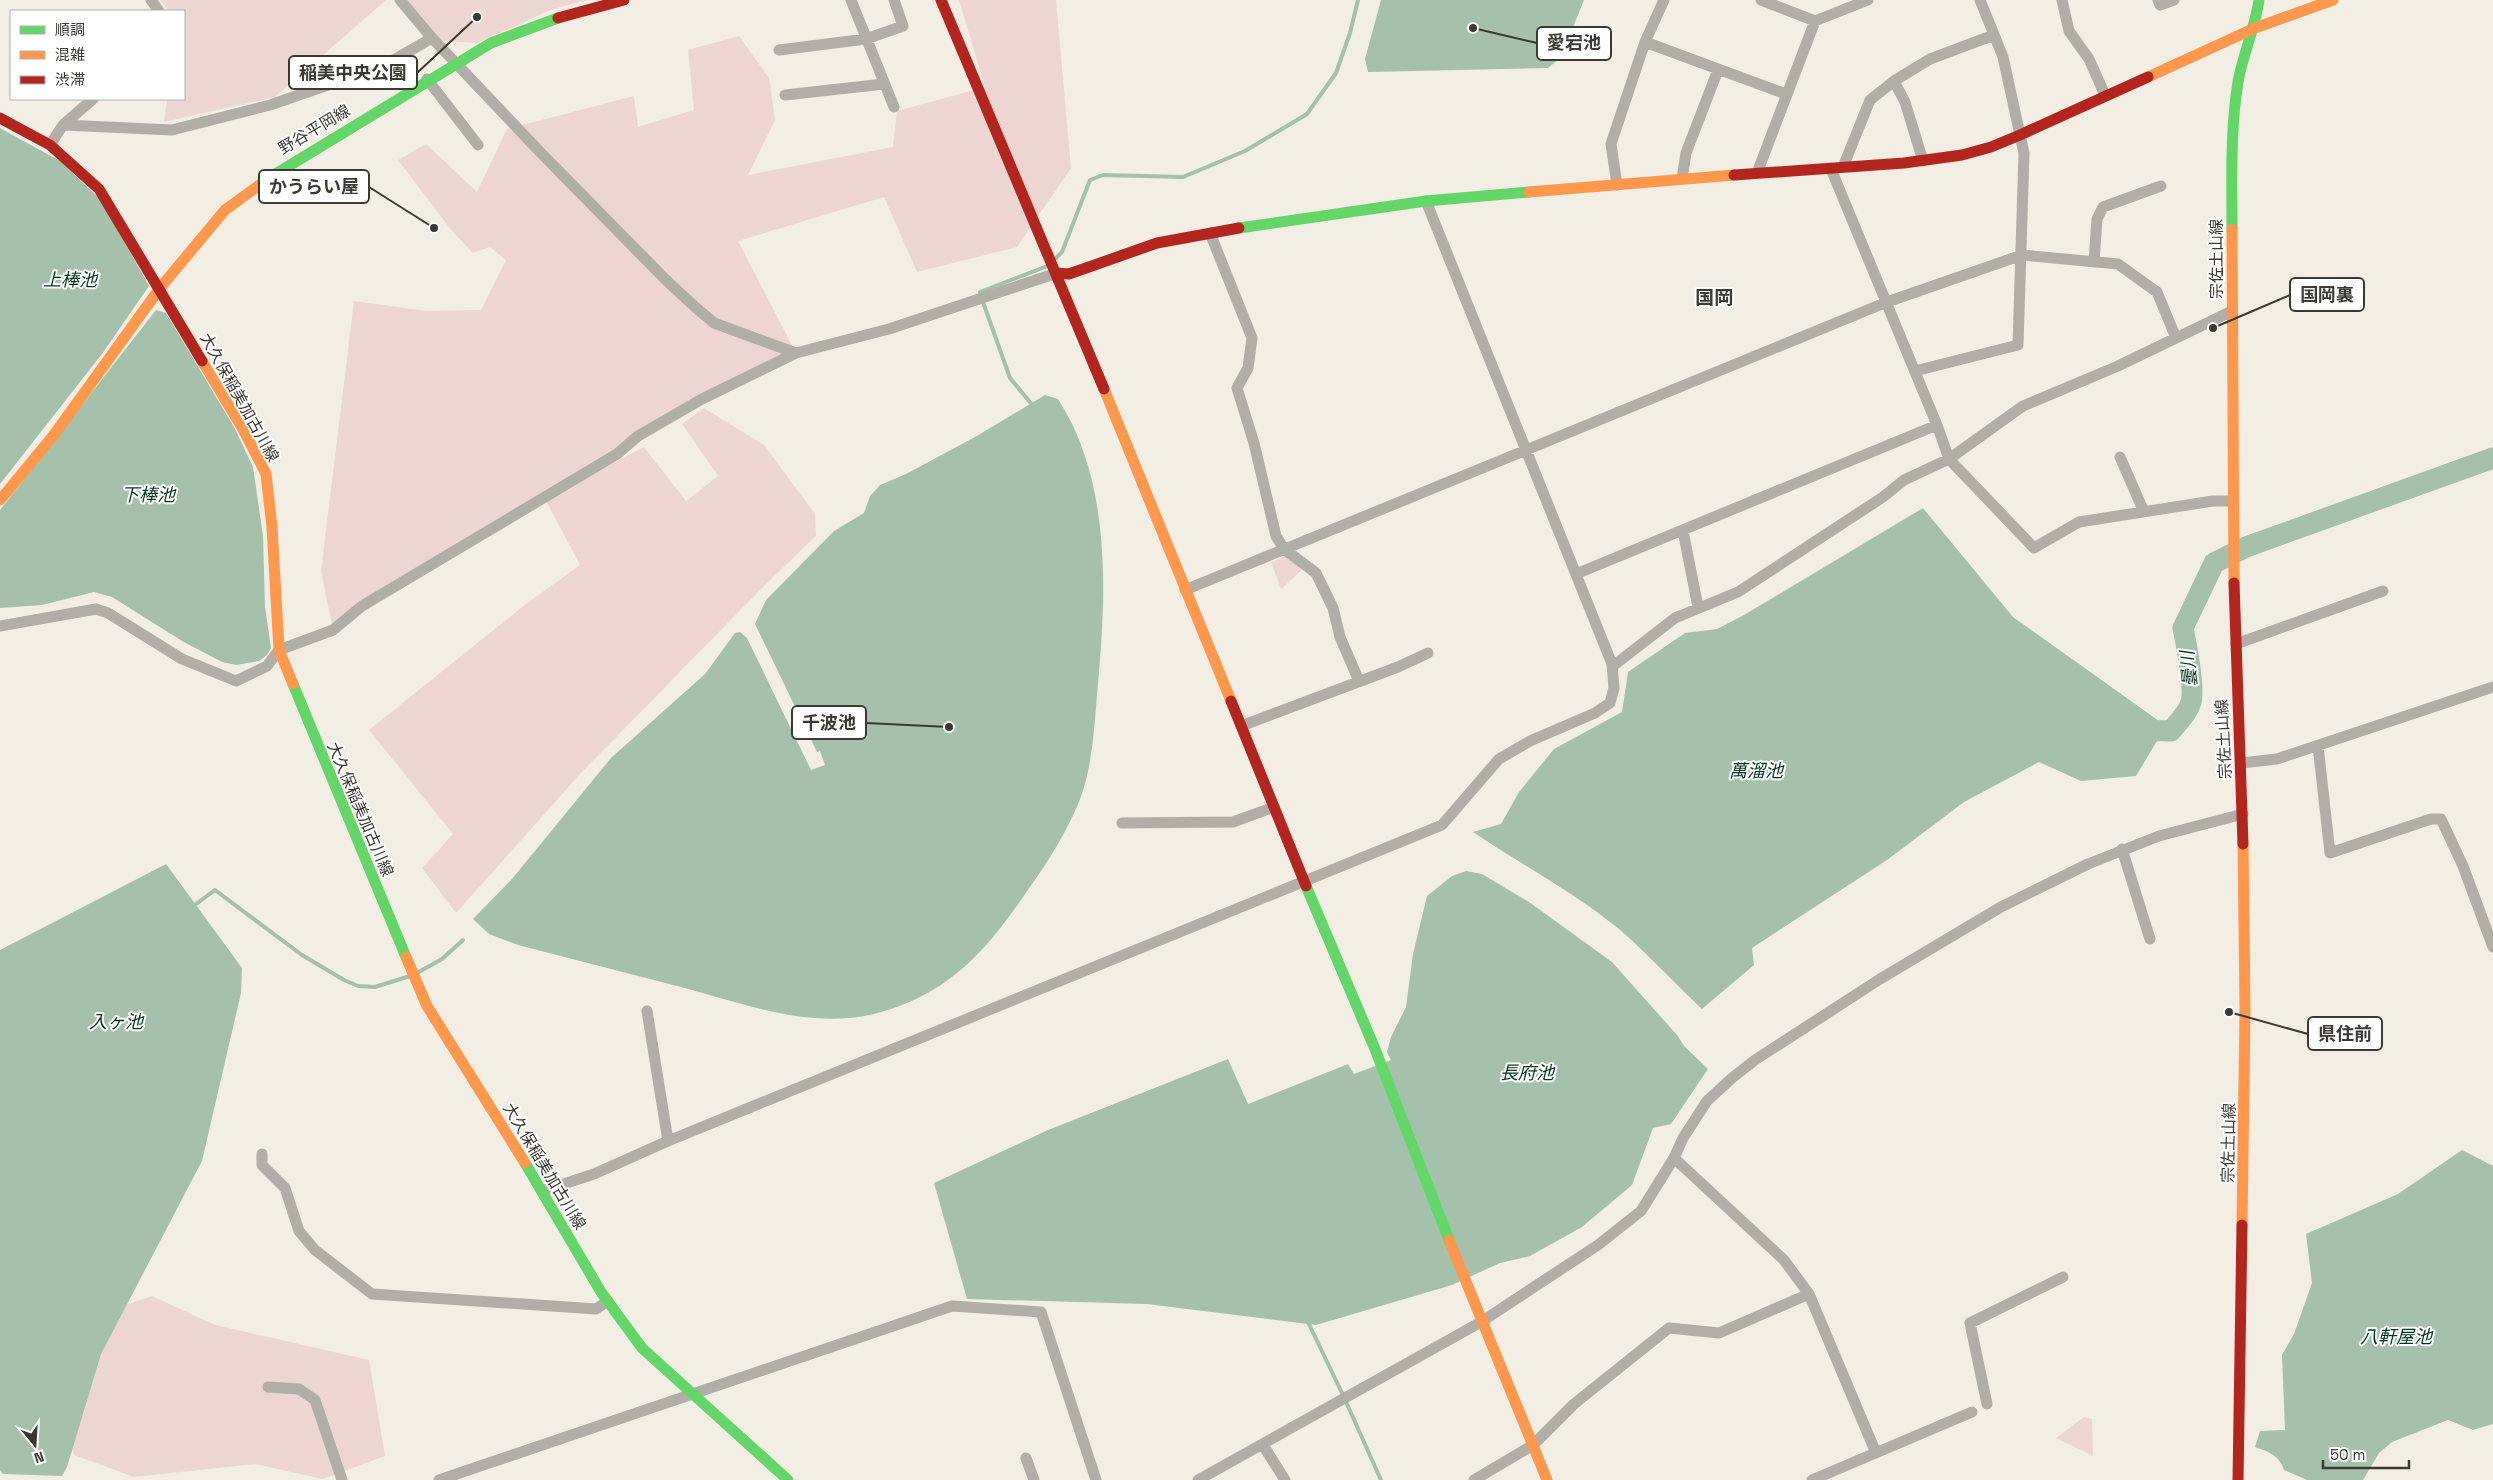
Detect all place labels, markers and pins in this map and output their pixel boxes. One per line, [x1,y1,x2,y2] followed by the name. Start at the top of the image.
[1537,27,1611,60] callout: 愛宕池
[289,56,417,89] callout: 稲美中央公園
[259,170,369,203] callout: かうらい屋
[2290,278,2364,311] callout: 国岡裏
[792,706,866,739] callout: 千波池
[2308,1017,2382,1050] callout: 県住前

